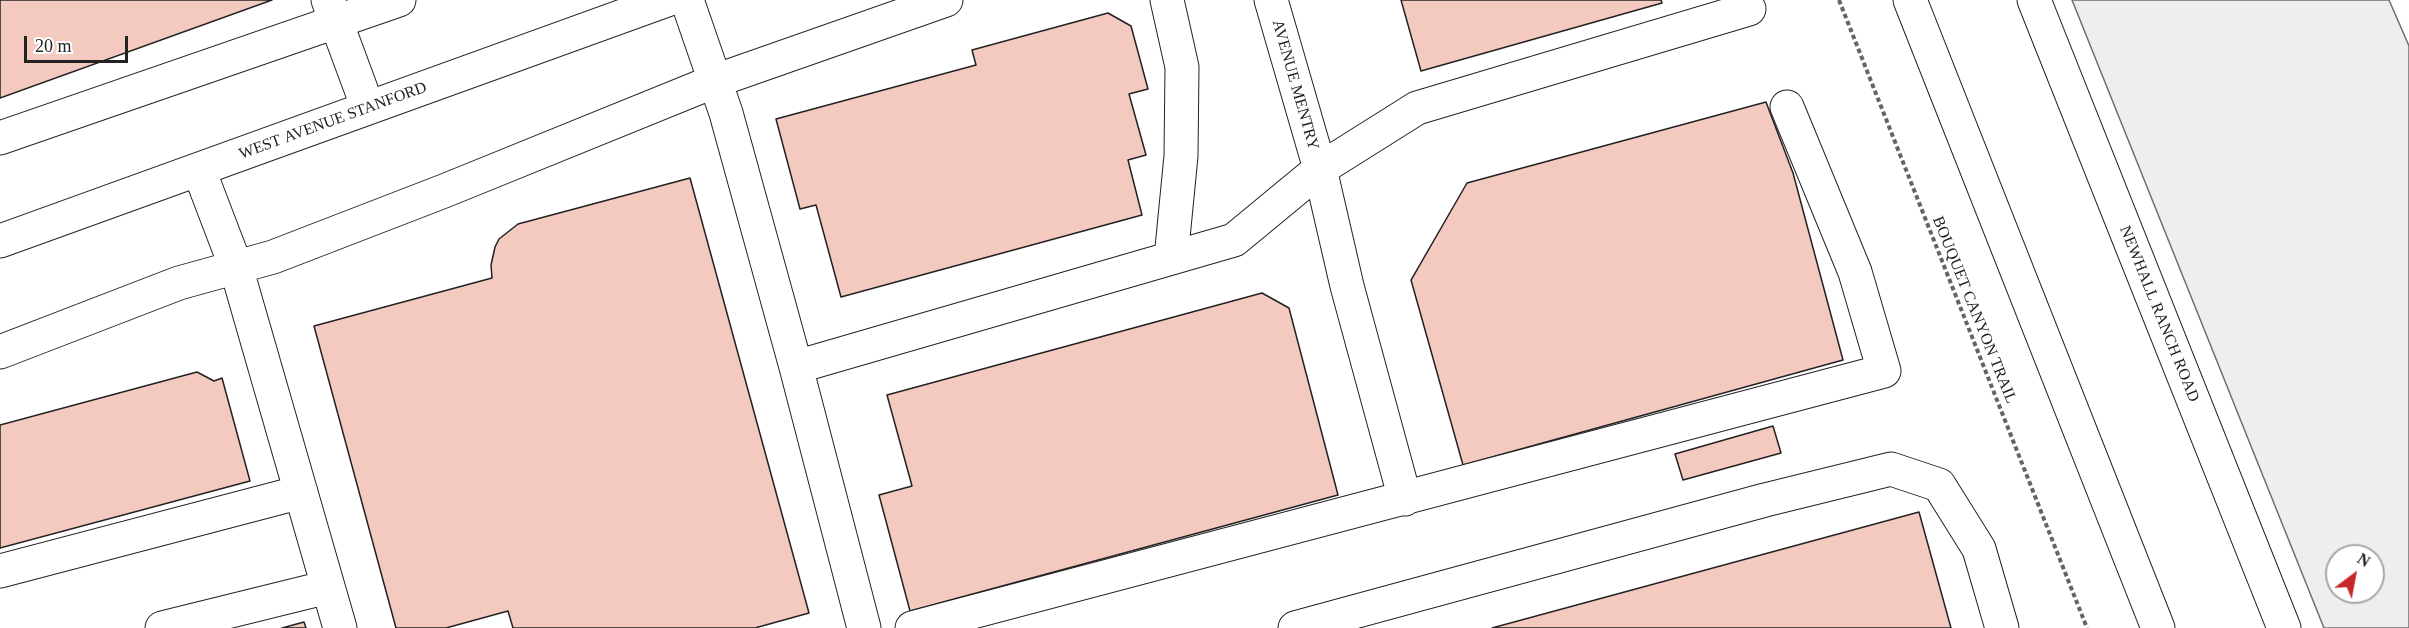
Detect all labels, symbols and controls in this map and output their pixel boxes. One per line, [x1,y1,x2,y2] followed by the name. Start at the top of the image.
[1267,18,1323,152] street label: AVENUE MENTRY
[27,24,130,62] scale bar
[35,36,72,56] text: 20 m
[236,78,430,164] street label: WEST AVENUE STANFORD
[1928,214,2020,406] street label: BOUQUET CANYON TRAIL
[2115,223,2203,405] street label: NEWHALL RANCH ROAD
[2325,544,2385,604] north arrow
[2354,550,2373,570] text: N

